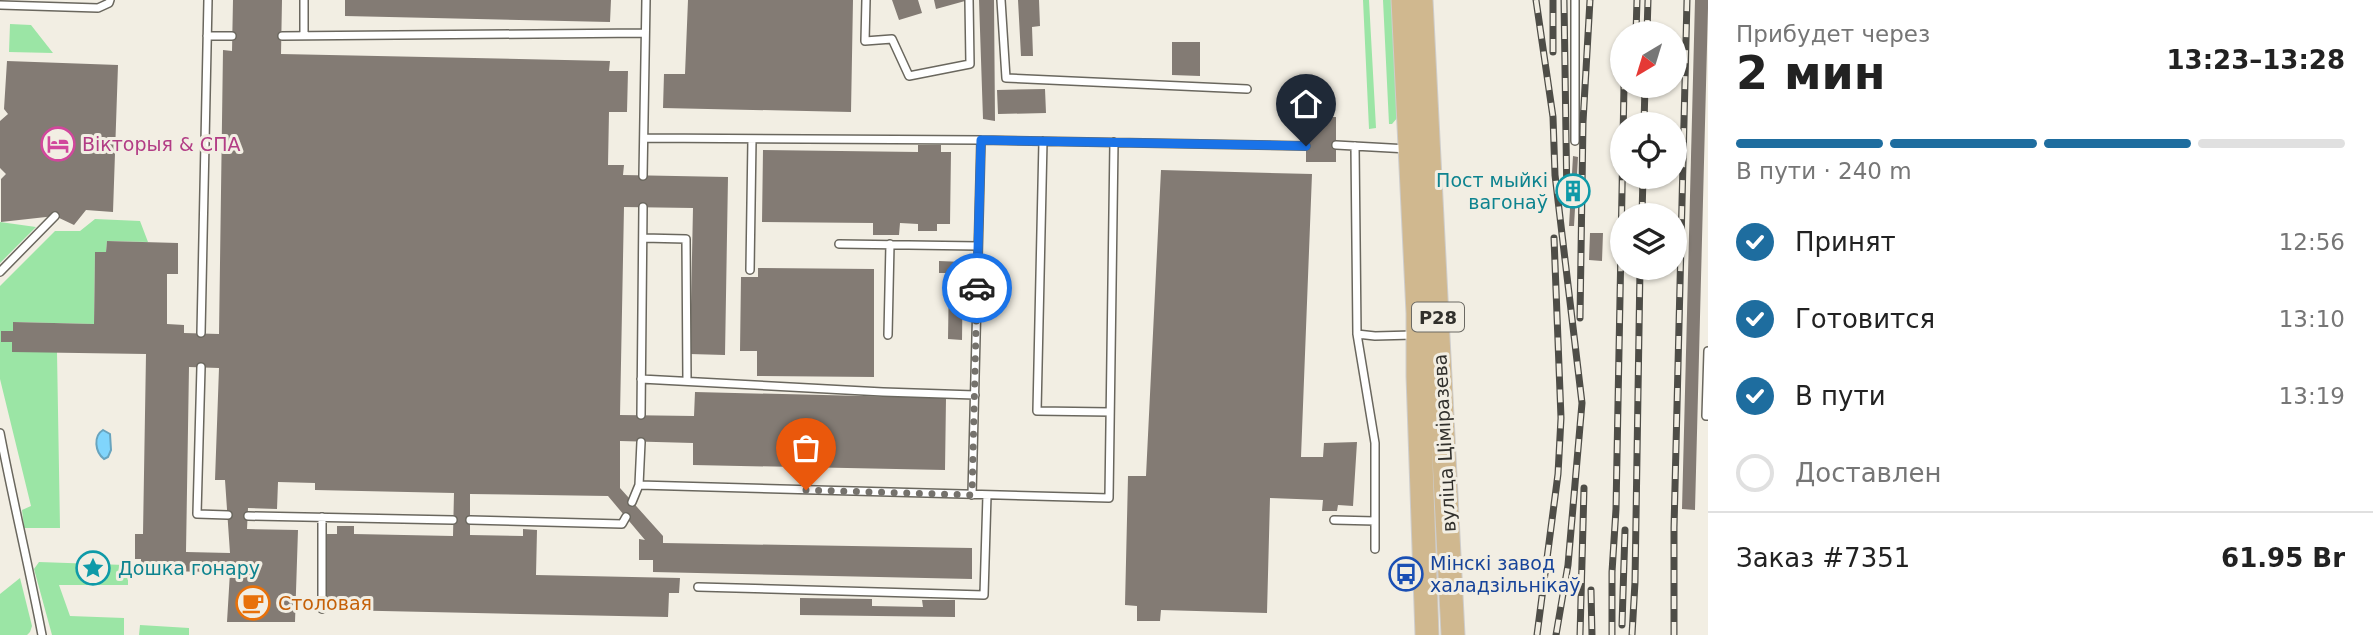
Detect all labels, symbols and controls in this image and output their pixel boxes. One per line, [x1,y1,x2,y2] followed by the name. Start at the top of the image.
[1610,21,1687,98] north arrow
[1610,21,1687,280] map controls
[1736,21,1930,47] text: Прибудет через
[2166,45,2345,75] text: 13:23–13:28
[1736,46,1886,100] text: 2 мин
[1276,74,1336,146] pin
[1287,85,1325,123] icon: home
[1610,112,1687,189] button: locate
[39,125,77,163] hotel icon: Вікторыя & СПА
[82,133,240,155] place label: Вікторыя & СПА
[1736,158,1912,184] text: В пути · 240 m
[1436,169,1548,213] place label: Пост мыйкі вагонаў
[1554,172,1592,210] building icon: Пост мыйкі вагонаў
[1610,203,1687,280] button: layers
[1736,223,1774,261] icon: check
[1795,227,1896,257] text: Принят
[2279,229,2345,255] text: 12:56
[942,253,1012,323] courier
[958,269,996,307] icon: car
[1736,300,1774,338] icon: check
[1412,302,1464,332] road number: Р28
[1795,304,1935,334] text: Готовится
[2279,306,2345,332] text: 13:10
[1428,353,1460,533] street label: вуліца Ціміразева
[1736,377,1774,415] icon: check
[1795,381,1886,411] text: В пути
[2279,383,2345,409] text: 13:19
[776,418,836,490] pin
[787,429,825,467] icon: bag
[1795,458,1942,488] text: Доставлен
[1736,543,1910,573] text: Заказ #7351
[2221,543,2345,573] text: 61.95 Br
[74,549,112,587] place icon: Дошка гонару
[1430,552,1581,596] place label: Мінскі завод халадзільнікаў
[1387,555,1425,593] bus stop icon: Мінскі завод халадзільнікаў
[118,557,260,579] place label: Дошка гонару
[234,584,272,622] cafe icon: Столовая
[278,592,372,614] place label: Столовая

